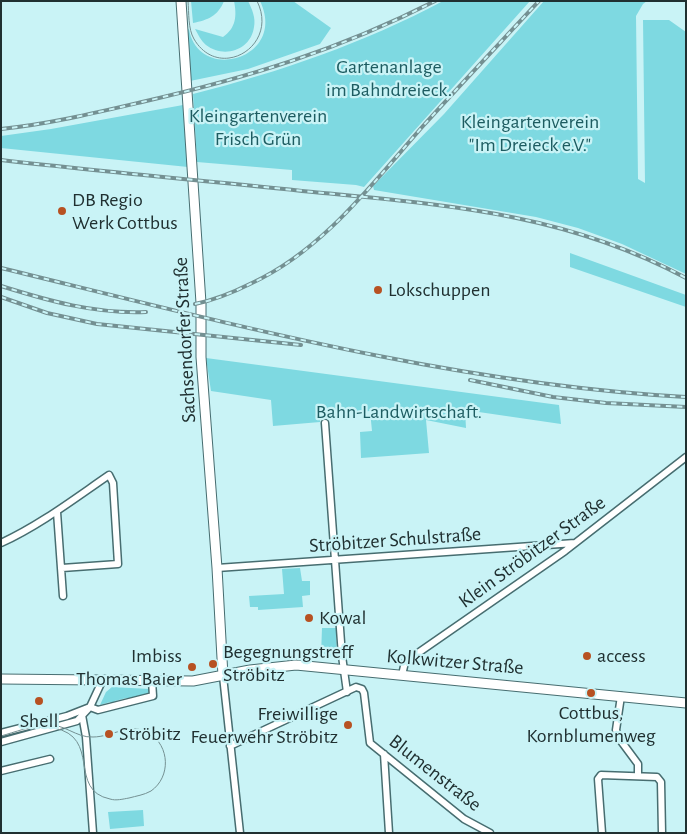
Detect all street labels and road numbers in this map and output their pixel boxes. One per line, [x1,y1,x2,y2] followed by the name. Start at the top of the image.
[169,256,201,424] street label: Sachsendorfer Straße
[454,491,610,613] street label: Klein Ströbitzer Straße
[308,522,482,558] street label: Ströbitzer Schulstraße
[385,644,525,680] street label: Kolkwitzer Straße
[384,729,486,817] street label: Blumenstraße

